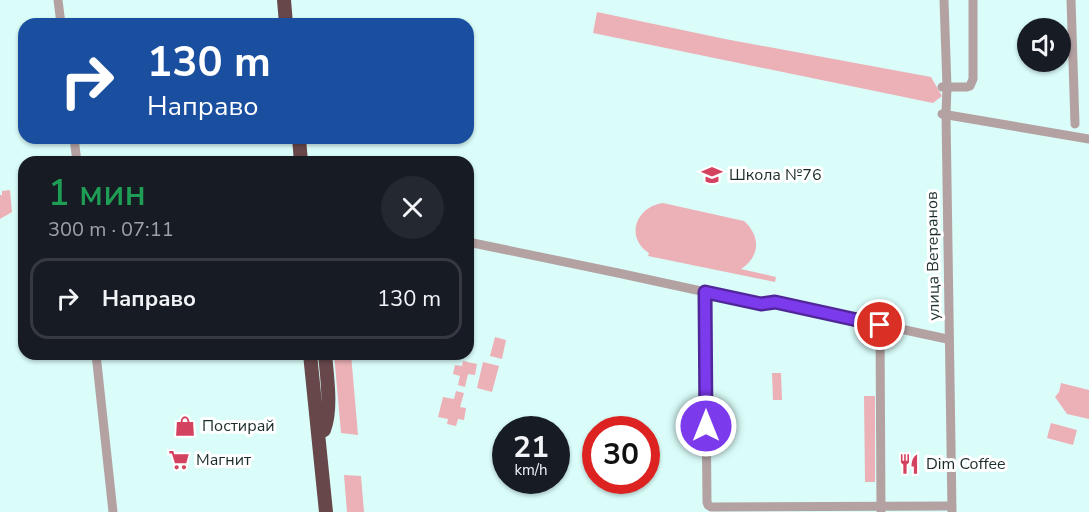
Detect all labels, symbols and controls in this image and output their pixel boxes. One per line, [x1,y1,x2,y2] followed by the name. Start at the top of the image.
[1017,18,1071,72] map controls
[1017,18,1071,72] button: sound
[147,34,271,91] text: 130 m
[48,42,126,120] icon: right
[147,88,258,125] text: Направо
[700,163,724,187] school or university icon: Школа №76
[729,164,822,186] place label: Школа №76
[48,169,146,218] text: 1 мин
[381,176,444,239] button: close
[921,191,945,321] street label: улица Ветеранов
[48,216,174,243] text: 300 m · 07:11
[51,282,84,315] icon: right
[102,284,196,314] text: Направо
[377,284,441,314] text: 130 m
[854,299,905,350] pin
[863,308,896,341] icon: arrive
[674,394,738,458] position arrow
[173,414,197,438] shop icon: Постирай
[202,415,275,437] place label: Постирай
[582,416,660,494] speed limit sign: 30
[513,427,549,468] text: 21
[167,448,191,472] supermarket icon: Магнит
[196,449,252,471] place label: Магнит
[897,452,921,476] restaurant icon: Dim Coffee
[926,453,1006,475] place label: Dim Coffee
[514,460,548,480] text: km/h

